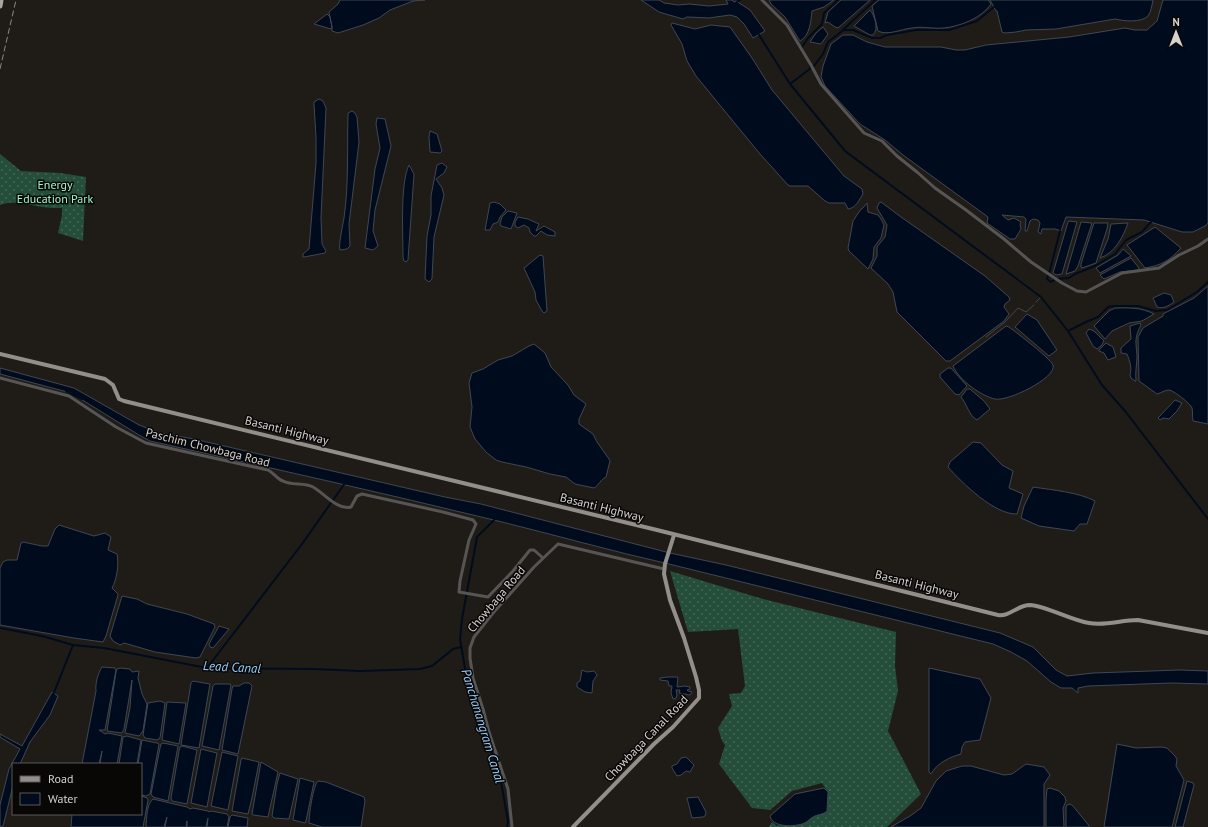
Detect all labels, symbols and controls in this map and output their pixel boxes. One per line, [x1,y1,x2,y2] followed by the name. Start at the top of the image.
[1156,12,1196,52] north arrow
[1172,15,1180,29] text: N
[17,177,93,206] park label: Energy Education Park
[244,412,331,448] street label: Basanti Highway
[144,424,272,470] street label: Paschim Chowbaga Road
[559,489,646,525] street label: Basanti Highway
[464,563,528,635] street label: Chowbaga Road
[874,566,961,602] street label: Basanti Highway
[203,657,262,677] water label: Lead Canal
[458,667,509,786] water label: Panchanangram Canal
[601,692,691,784] street label: Chowbaga Canal Road
[12,763,142,815] legend
[48,771,73,786] text: Road
[48,791,78,806] text: Water

